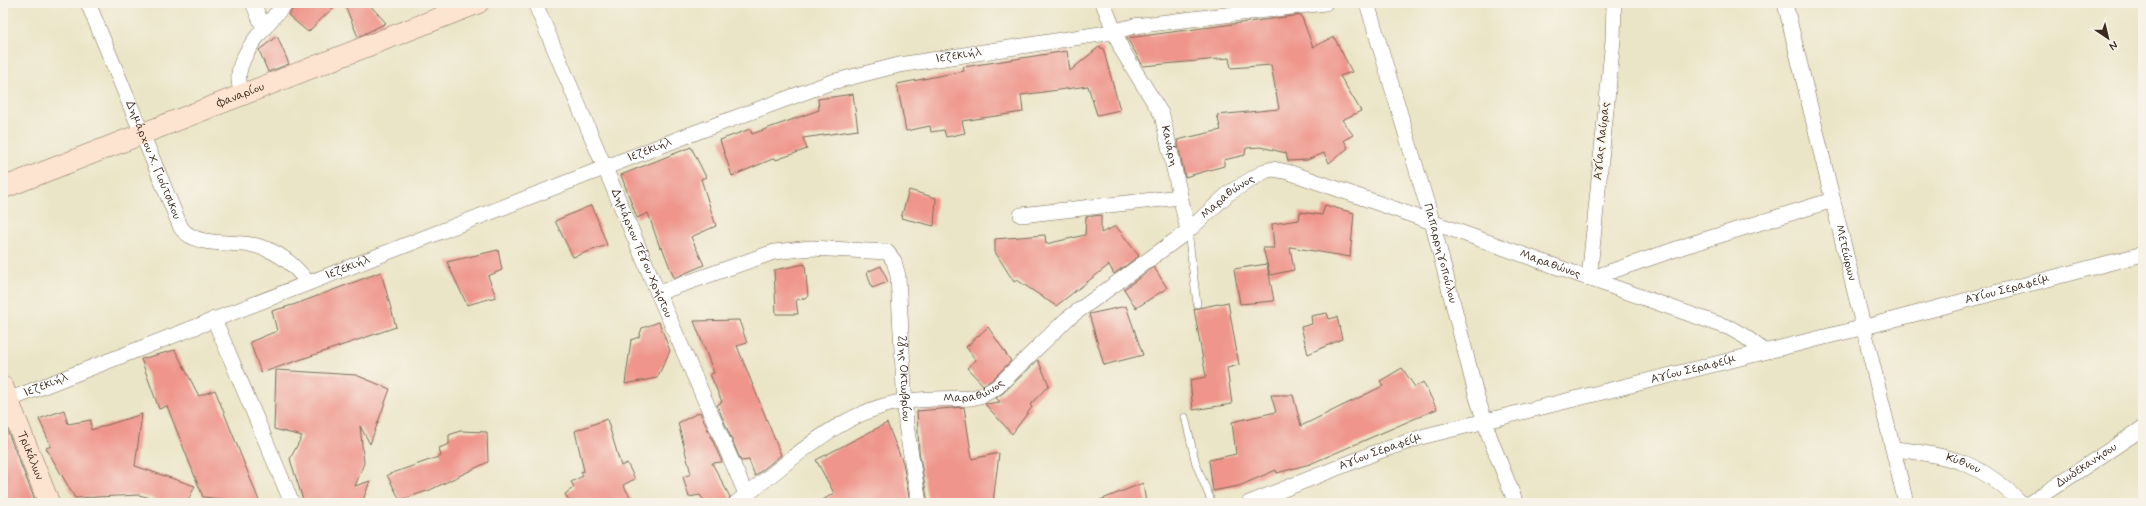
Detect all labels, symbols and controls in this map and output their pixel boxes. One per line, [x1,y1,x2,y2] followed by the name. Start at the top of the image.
[2088,18,2128,58] north arrow
[2106,38,2120,53] text: N
[934,44,983,67] street label: Ιεζεκιήλ
[213,79,267,112] street label: Φαναρίου
[121,98,185,222] street label: Δημάρχου Χ. Γιούτσικου
[1590,101,1614,181] street label: Αγίας Λαύρας
[1157,124,1181,168] street label: Κανάρη
[625,134,675,166] street label: Ιεζεκιήλ
[1198,171,1258,223] street label: Μαραθώνος
[607,186,676,321] street label: Δημάρχου Τέγου Χρήστου
[1419,202,1461,306] street label: Παπαρρηγοπούλου
[1831,223,1860,282] street label: Μετεώρων
[1517,246,1583,283] street label: Μαραθώνος
[323,252,373,284] street label: Ιεζεκιήλ
[1963,271,2052,308] street label: Αγίου Σεραφείμ
[893,335,914,423] street label: 28ης Οκτωβρίου
[1649,351,1738,388] street label: Αγίου Σεραφείμ
[21,369,71,401] street label: Ιεζεκιήλ
[943,376,1008,407] street label: Μαραθώνος
[13,429,47,483] street label: Τρικάλων
[1336,430,1424,474] street label: Αγίου Σεραφείμ
[2053,439,2121,492] street label: Δωδεκανήσου
[1944,450,1984,478] street label: Κύθνου

